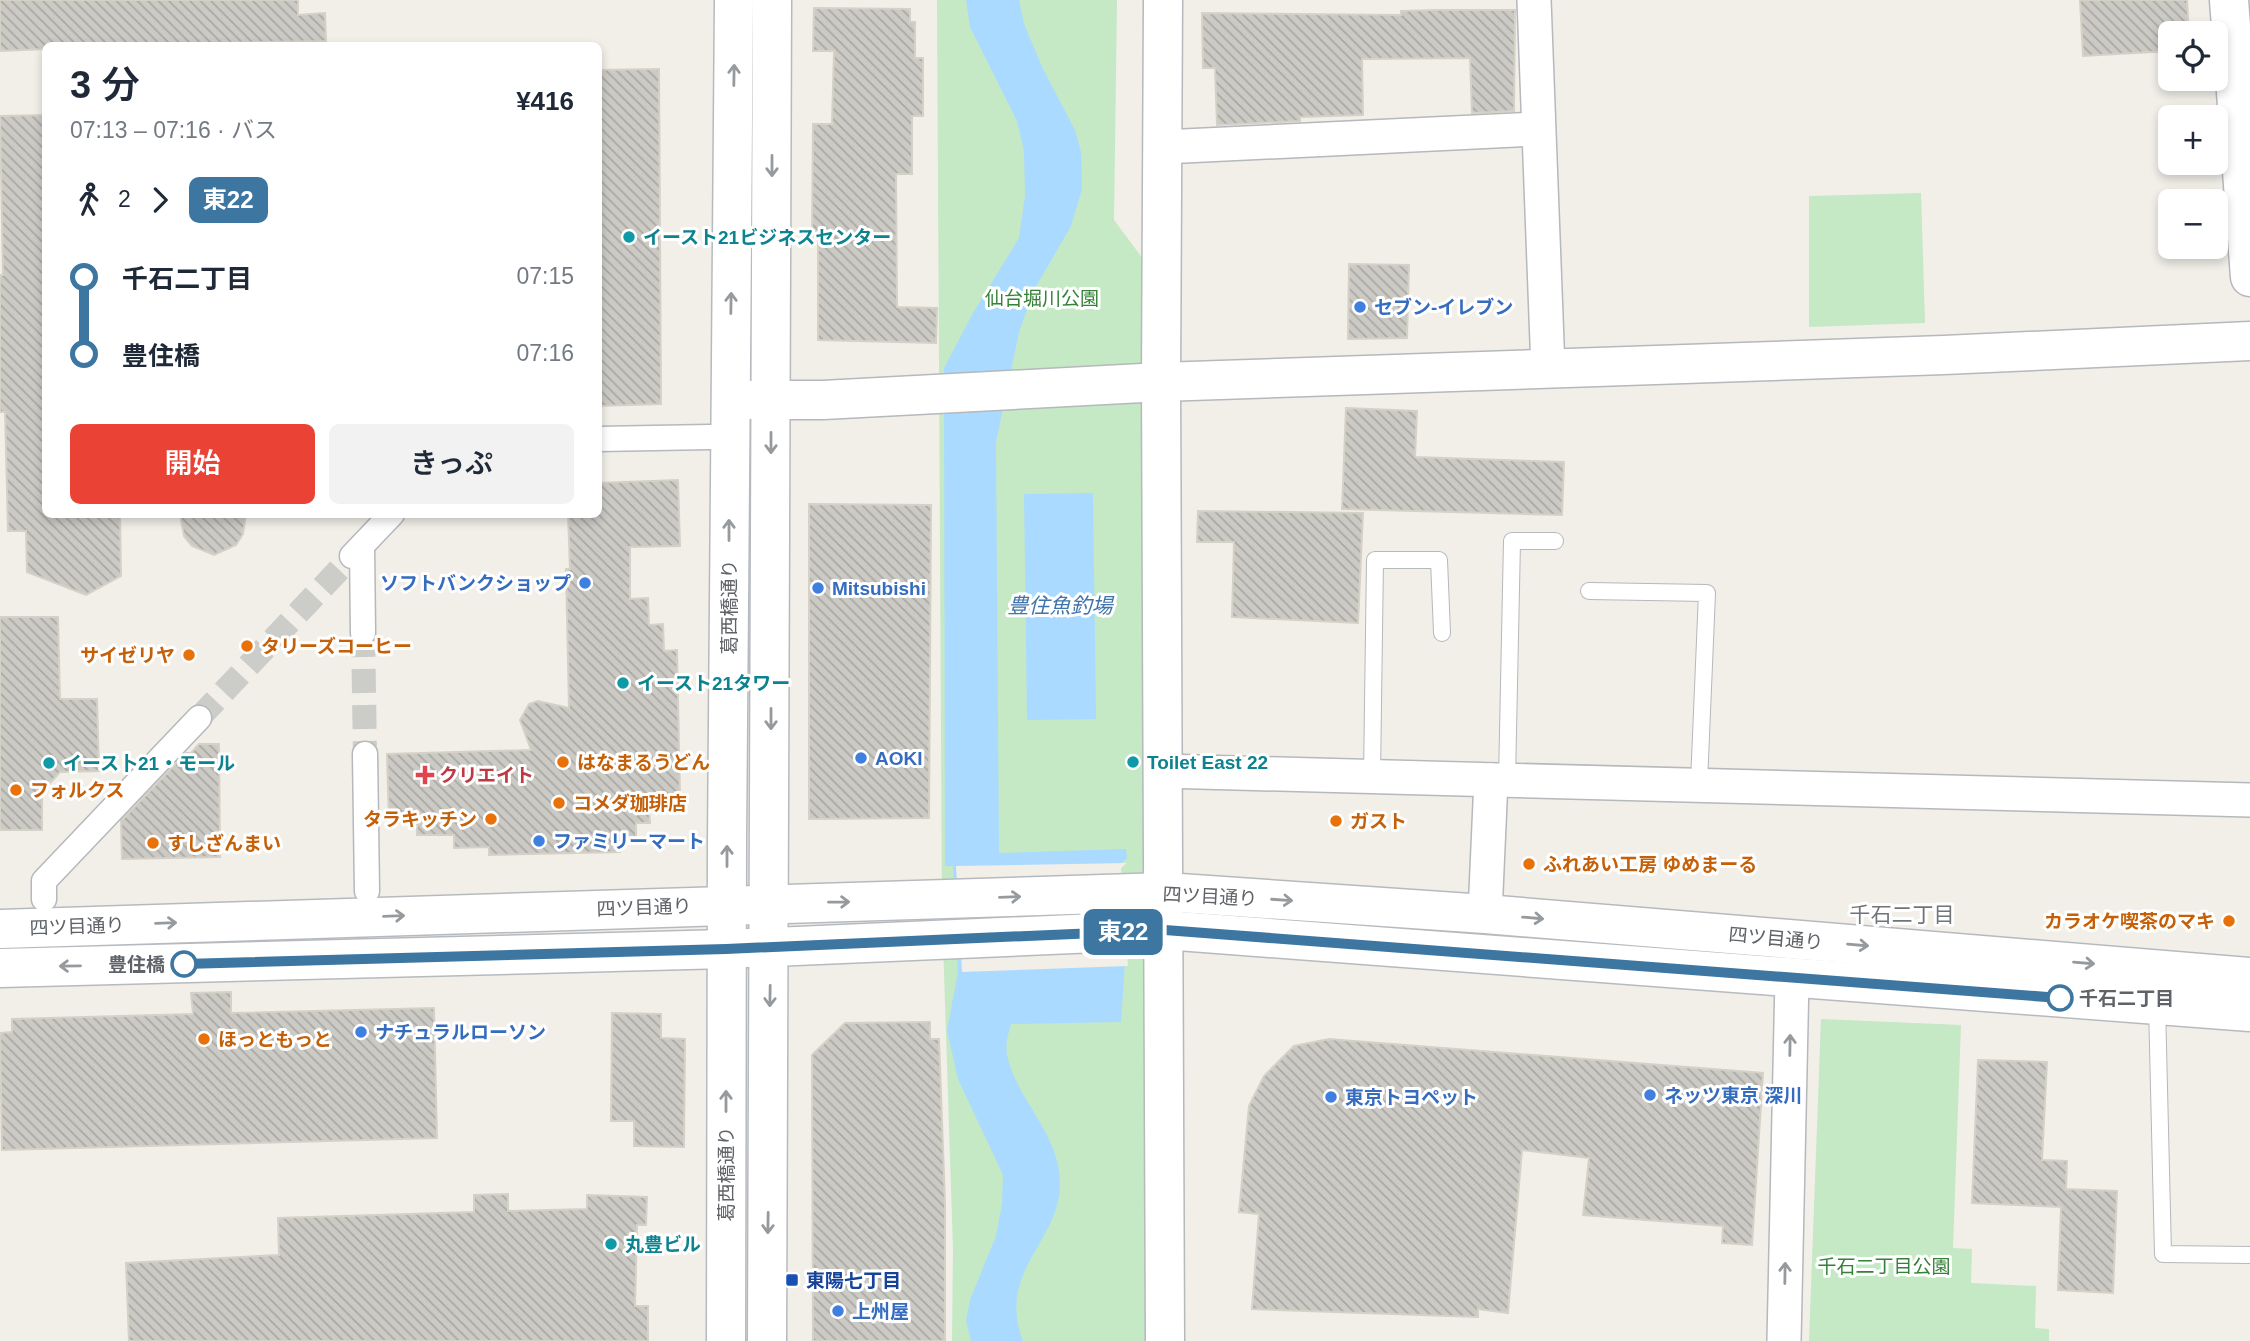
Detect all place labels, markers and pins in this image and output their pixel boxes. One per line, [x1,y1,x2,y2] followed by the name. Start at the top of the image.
[643,227,891,248] place label: イースト21ビジネスセンター
[621,229,637,245] marker: イースト21ビジネスセンター
[1374,297,1513,318] place label: セブン-イレブン
[1352,299,1368,315] marker: セブン-イレブン
[380,573,571,594] place label: ソフトバンクショップ
[577,575,593,591] marker: ソフトバンクショップ
[832,578,926,599] place label: Mitsubishi
[810,580,826,596] marker: Mitsubishi
[261,636,412,657] place label: タリーズコーヒー
[239,638,255,654] marker: タリーズコーヒー
[80,645,175,666] place label: サイゼリヤ
[181,647,197,663] marker: サイゼリヤ
[637,673,790,694] place label: イースト21タワー
[615,675,631,691] marker: イースト21タワー
[875,748,923,769] place label: AOKI
[853,750,869,766] marker: AOKI
[577,752,710,773] place label: はなまるうどん
[1147,752,1268,773] place label: Toilet East 22
[63,753,235,774] place label: イース卜21・モール
[555,754,571,770] marker: はなまるうどん
[1125,754,1141,770] marker: Toilet East 22
[41,755,57,771] marker: イース卜21・モール
[439,765,534,786] place label: クリエイト
[417,767,433,783] marker: クリエイト
[30,780,124,801] place label: フォルクス
[8,782,24,798] marker: フォルクス
[573,793,687,814] place label: コメダ珈琲店
[551,795,567,811] marker: コメダ珈琲店
[363,809,477,830] place label: タラキッチン
[483,811,499,827] marker: タラキッチン
[1350,811,1407,832] place label: ガスト
[1328,813,1344,829] marker: ガスト
[553,831,705,852] place label: ファミリーマート
[167,833,281,854] place label: すしざんまい
[531,833,547,849] marker: ファミリーマート
[145,835,161,851] marker: すしざんまい
[1543,854,1757,875] place label: ふれあい工房 ゆめまーる
[1521,856,1537,872] marker: ふれあい工房 ゆめまーる
[2044,911,2215,932] place label: カラオケ喫茶のマキ
[2221,913,2237,929] marker: カラオケ喫茶のマキ
[171,951,197,977] marker: 豊住橋
[108,954,165,975] place label: 豊住橋
[2047,985,2073,1011] marker: 千石二丁目
[2079,988,2174,1009] place label: 千石二丁目
[375,1022,546,1043] place label: ナチュラルローソン
[353,1024,369,1040] marker: ナチュラルローソン
[218,1029,332,1050] place label: ほっともっと
[196,1031,212,1047] marker: ほっともっと
[1664,1085,1802,1106] place label: ネッツ東京 深川
[1345,1087,1478,1108] place label: 東京トヨペット
[1642,1087,1658,1103] marker: ネッツ東京 深川
[1323,1089,1339,1105] marker: 東京トヨペット
[625,1234,701,1255] place label: 丸豊ビル
[603,1236,619,1252] marker: 丸豊ビル
[806,1270,901,1291] place label: 東陽七丁目
[784,1272,800,1288] marker: 東陽七丁目
[852,1301,909,1322] place label: 上州屋
[830,1303,846,1319] marker: 上州屋

